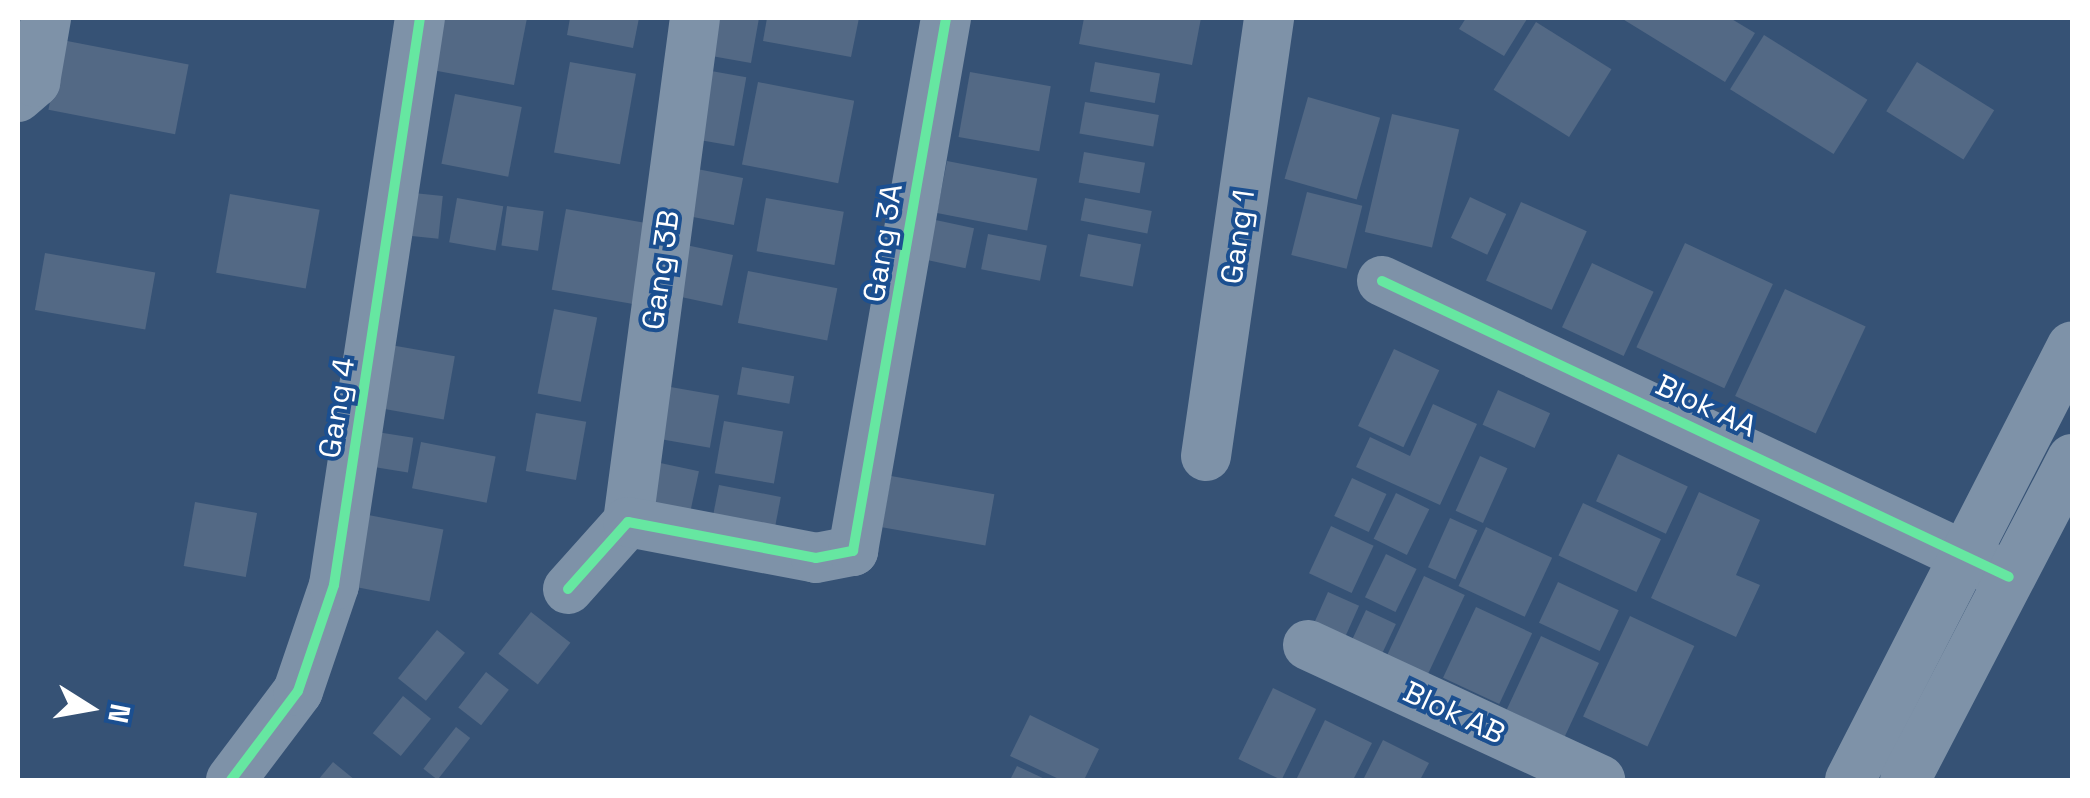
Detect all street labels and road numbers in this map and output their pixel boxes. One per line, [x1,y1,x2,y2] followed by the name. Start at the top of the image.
[856,181,910,305] street label: Gang 3A
[1214,187,1262,287] street label: Gang 1
[635,208,687,332] street label: Gang 3B
[311,355,363,461] street label: Gang 4
[1650,367,1762,445] street label: Blok AA
[1397,674,1511,752] street label: Blok AB

